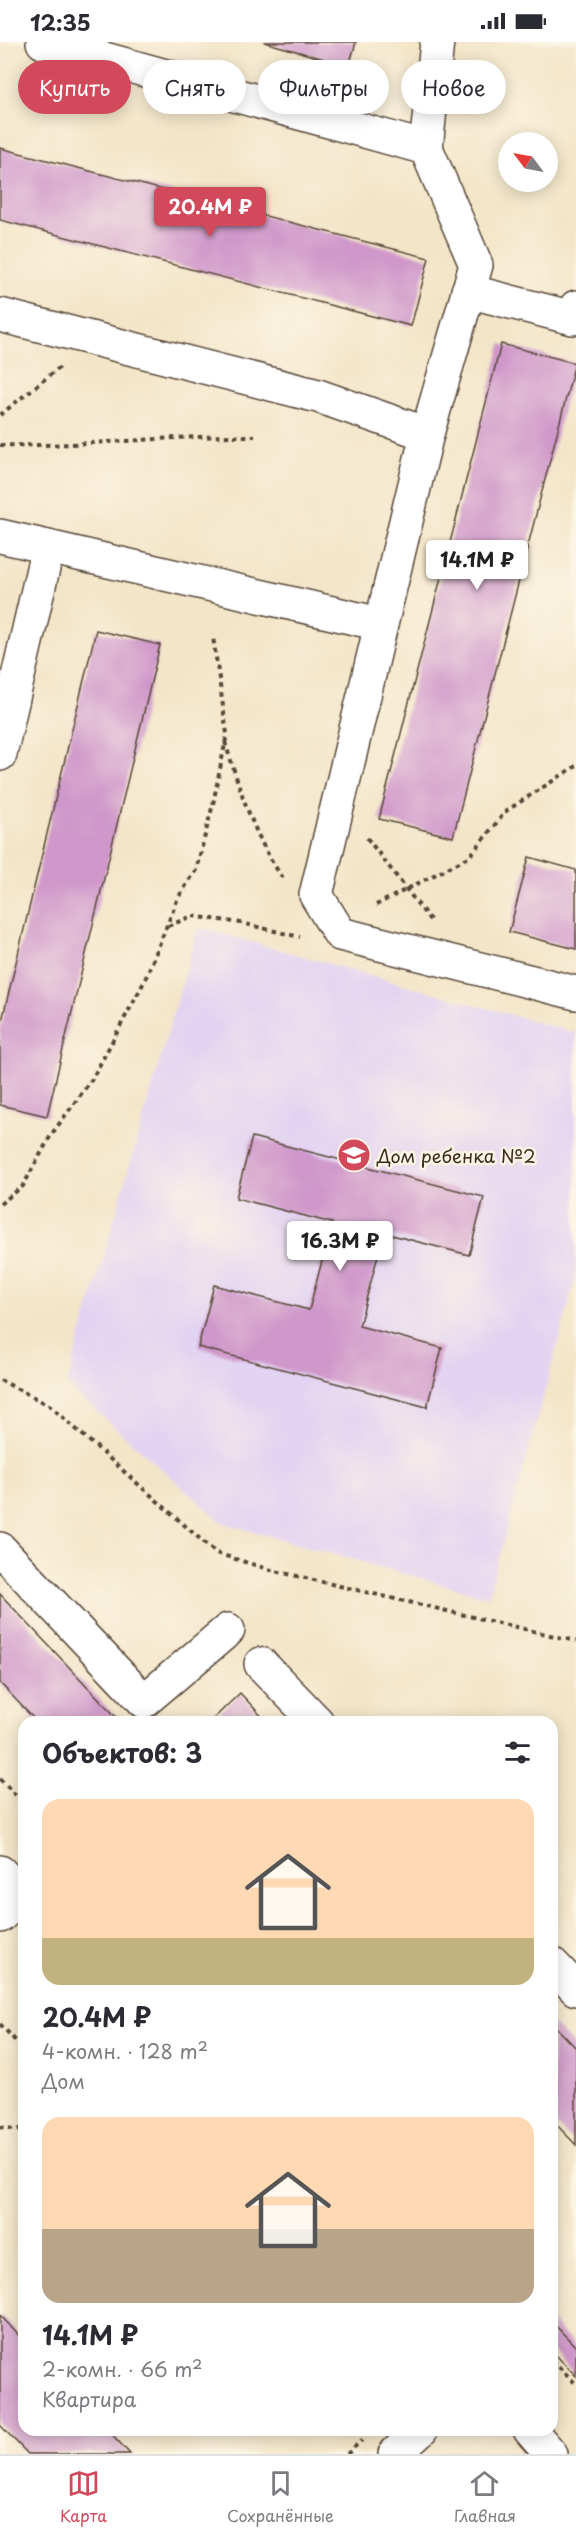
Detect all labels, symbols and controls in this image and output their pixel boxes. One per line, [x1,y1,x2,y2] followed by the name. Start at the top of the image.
[30,5,91,38] text: 12:35
[18,60,131,114] chip: Купить
[143,60,246,114] chip: Снять
[258,60,389,114] chip: Фильтры
[401,60,506,114] chip: Новое
[498,132,558,192] north arrow
[498,132,558,192] map controls
[155,187,265,238] pin: 20.4M ₽
[168,191,252,221] text: 20.4M ₽
[422,540,532,591] pin: 14.1M ₽
[440,544,514,574] text: 14.1M ₽
[336,1137,372,1173] school or university icon: Дом ребенка №2
[376,1142,536,1169] place label: Дом ребенка №2
[285,1221,395,1272] pin: 16.3M ₽
[301,1225,379,1255] text: 16.3M ₽
[42,1733,202,1772] text: Объектов: 3
[501,1736,534,1769] icon: filters
[234,1838,342,1946] icon: home
[42,1997,151,2036] text: 20.4M ₽
[42,2036,208,2066] text: 4-комн. · 128 m²
[42,2066,85,2096] text: Дом
[234,2156,342,2264] icon: home
[42,2315,138,2354] text: 14.1M ₽
[42,2354,203,2384] text: 2-комн. · 66 m²
[42,2384,136,2414] text: Квартира
[60,2467,107,2527] tab: Карта
[227,2467,334,2527] tab: Сохранённые
[454,2467,516,2527] tab: Главная

